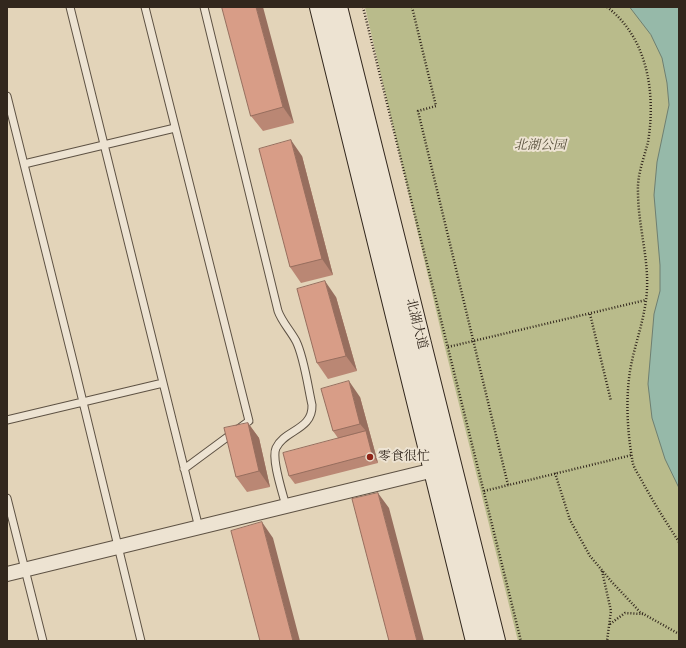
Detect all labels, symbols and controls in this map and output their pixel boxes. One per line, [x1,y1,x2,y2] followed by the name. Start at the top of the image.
[514,138,566,154] park label: 北湖公园
[402,297,430,351] street label: 北湖大道
[378,449,430,465] place label: 零食很忙
[365,452,375,462] marker: 零食很忙

